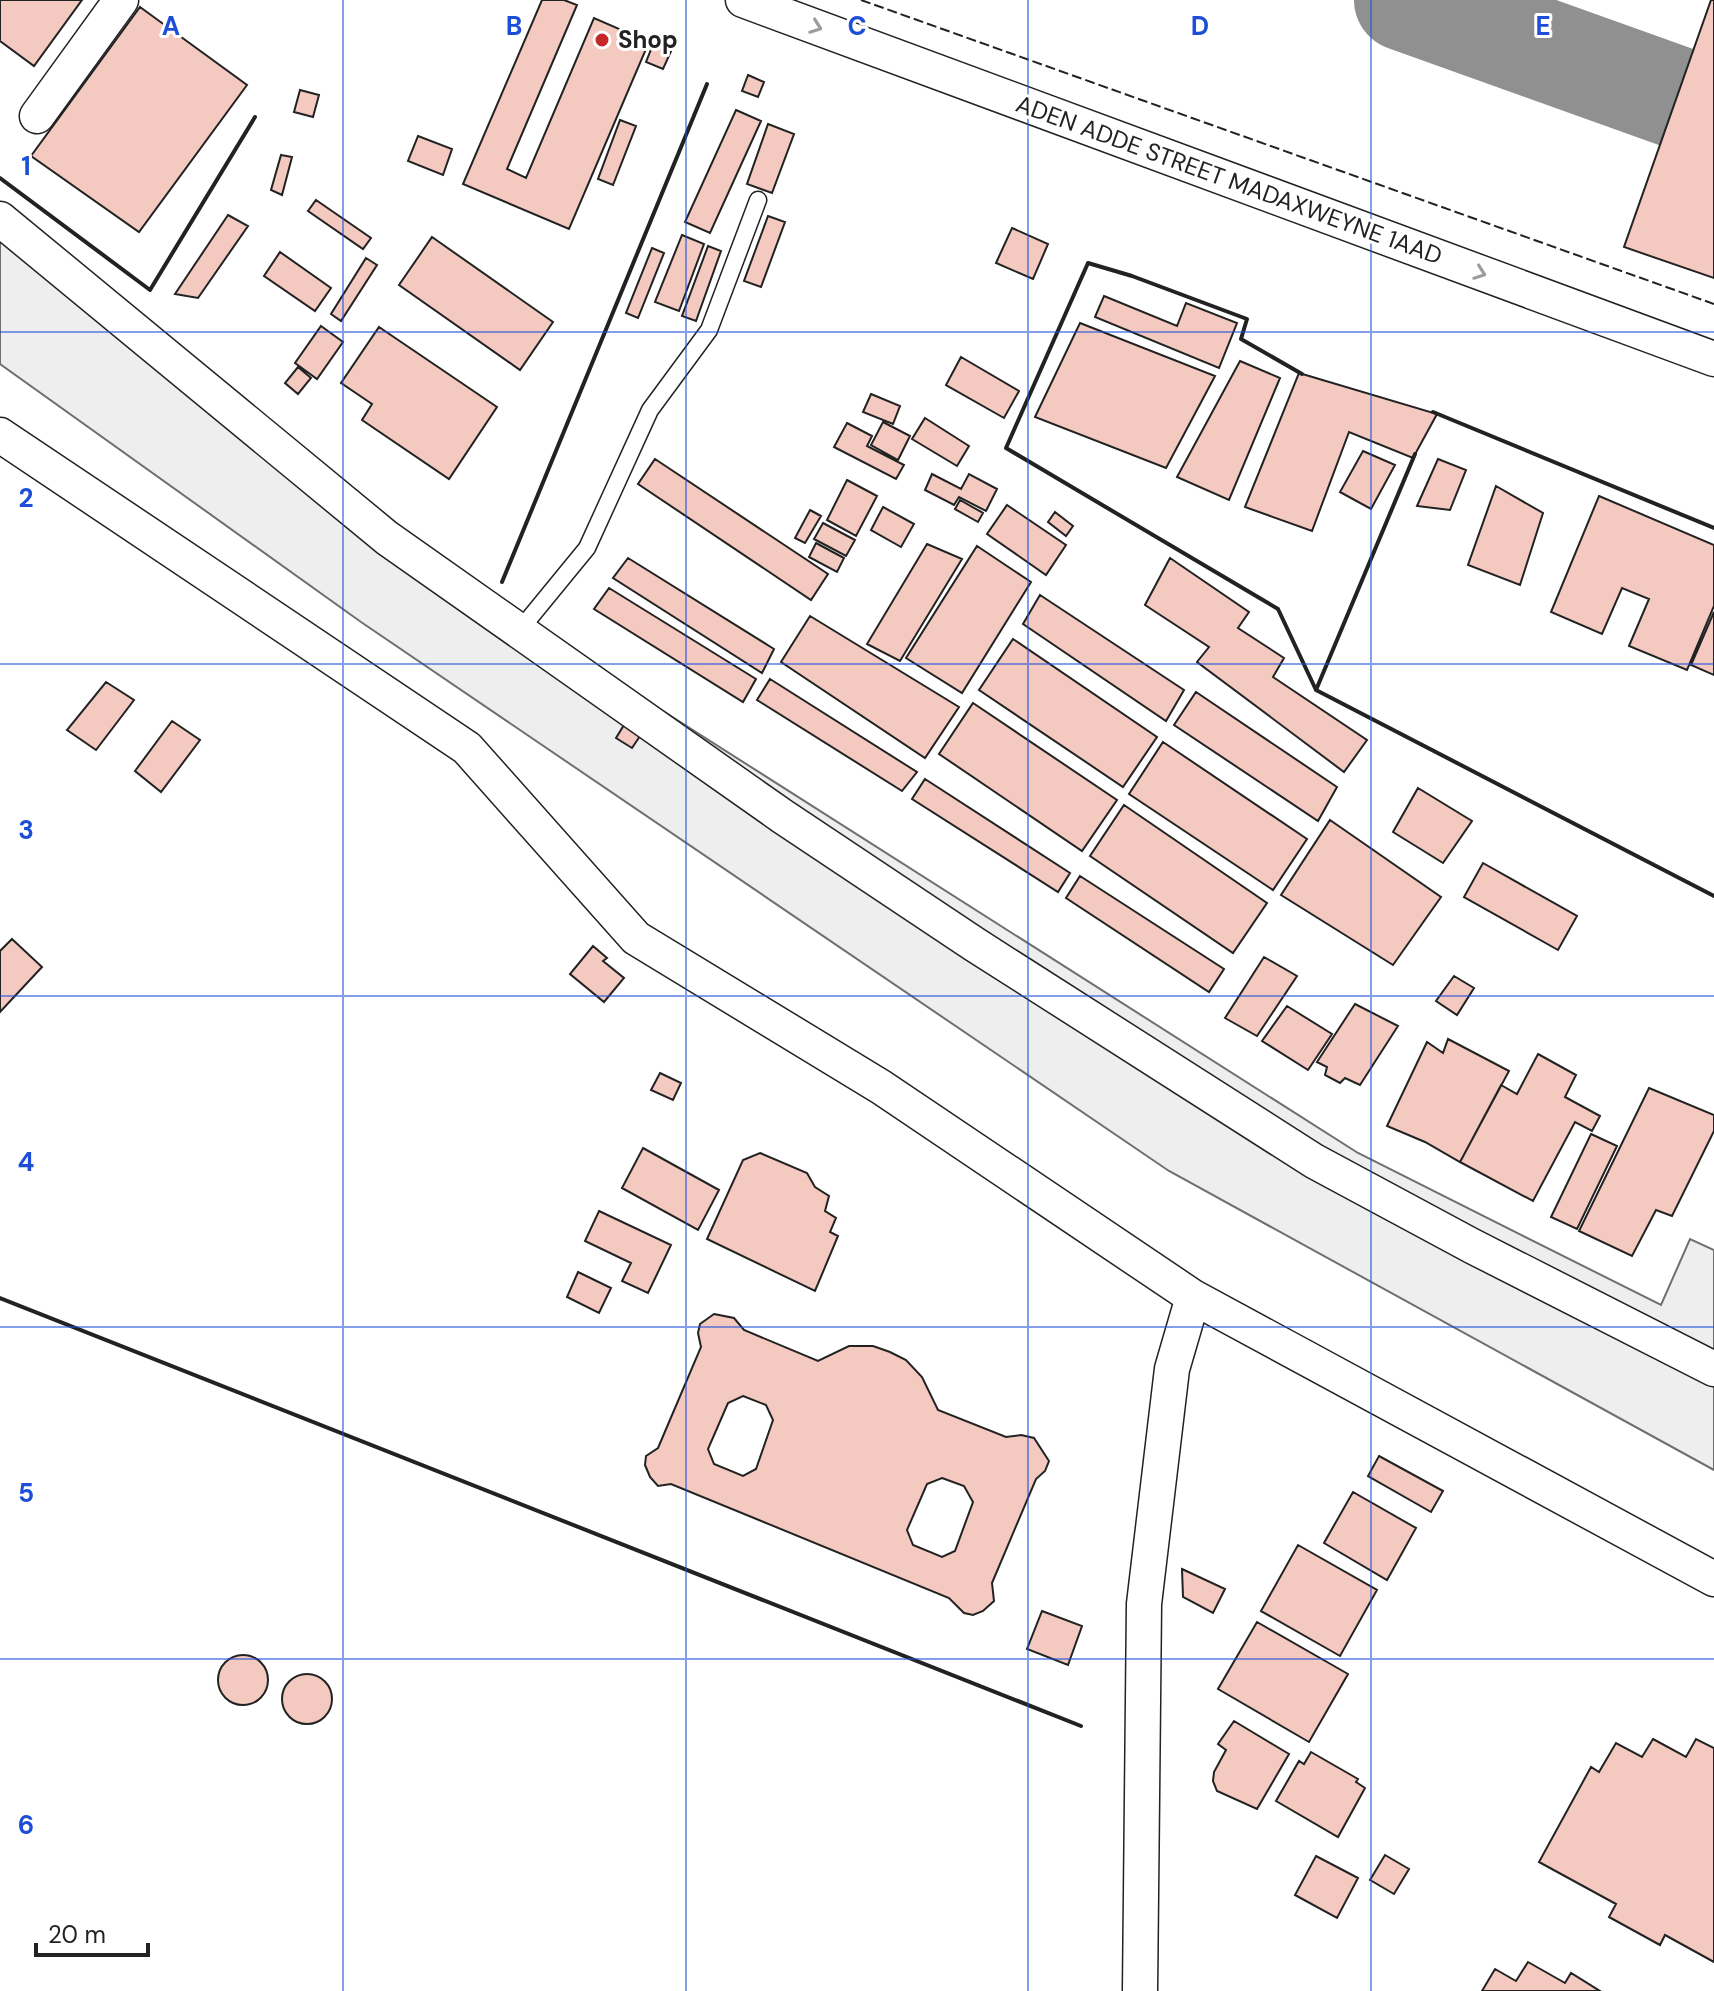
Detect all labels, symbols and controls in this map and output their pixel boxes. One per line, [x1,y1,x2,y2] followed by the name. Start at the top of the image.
[162,9,180,43] text: A
[506,9,522,43] text: B
[847,9,867,43] text: C
[1191,9,1209,43] text: D
[1535,9,1551,43] text: E
[809,17,823,34] one-way arrow
[618,24,678,55] place label: Shop
[593,31,611,49] marker: Shop
[1012,88,1446,271] street label: ADEN ADDE STREET MADAXWEYNE 1AAD
[21,149,31,183] text: 1
[1473,263,1487,280] one-way arrow
[18,481,34,515] text: 2
[18,813,34,847] text: 3
[18,1145,34,1179] text: 4
[18,1476,34,1510] text: 5
[18,1808,34,1842] text: 6
[36,1907,148,1957] scale bar
[48,1919,106,1950] text: 20 m

